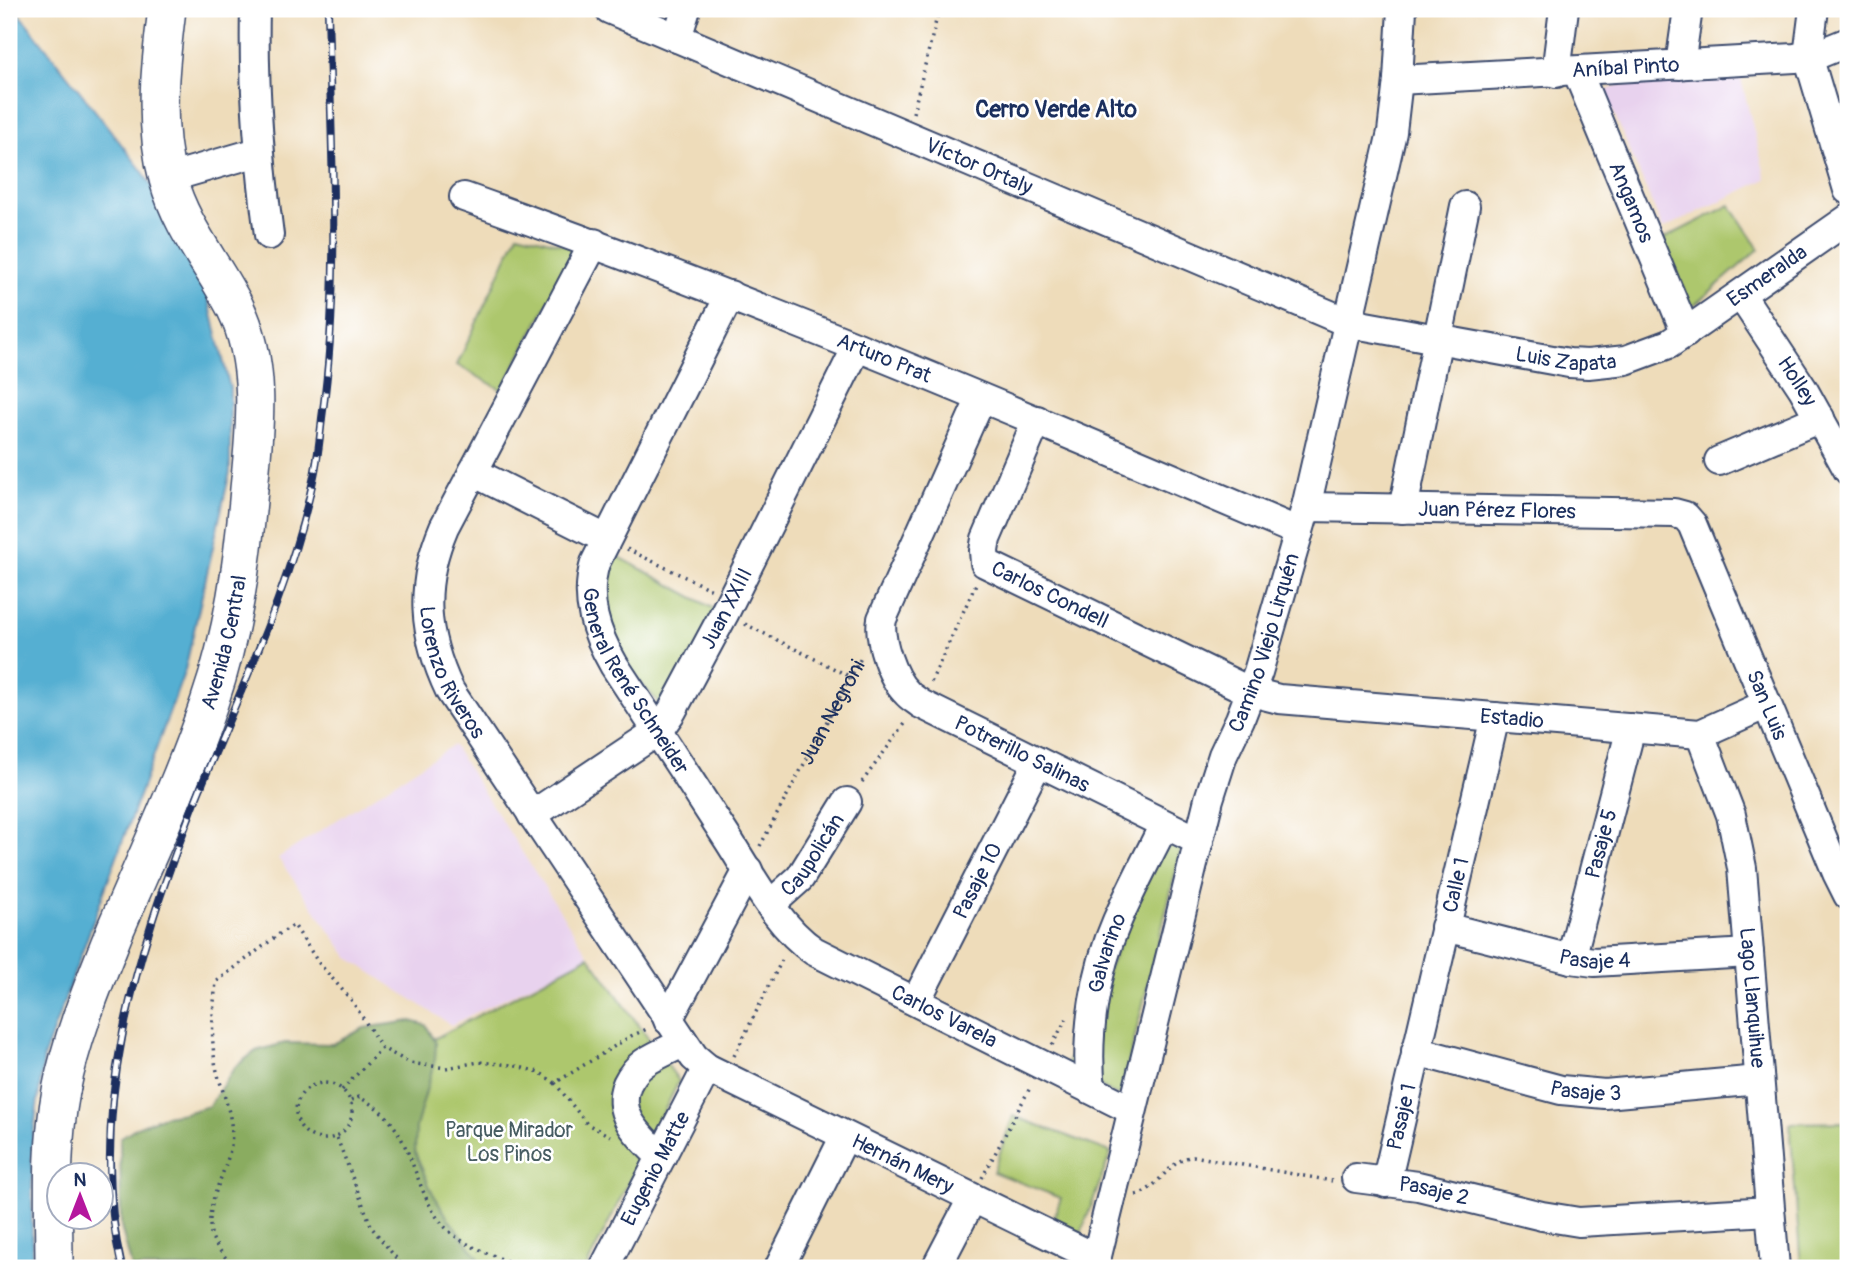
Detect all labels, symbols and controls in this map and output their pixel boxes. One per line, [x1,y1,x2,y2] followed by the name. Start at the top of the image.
[1571,51,1680,84] street label: Aníbal Pinto
[975,95,1137,124] district label: Cerro Verde Alto
[921,131,1037,201] street label: Víctor Ortaly
[1603,158,1661,247] street label: Angamos
[1722,238,1812,313] street label: Esmeralda
[833,327,936,389] street label: Arturo Prat
[1513,340,1618,378] street label: Luis Zapata
[1772,351,1823,411] street label: Holley
[1418,495,1577,525] street label: Juan Pérez Flores
[1222,550,1305,737] street label: Camino Viejo Lirquén
[987,555,1113,634] street label: Carlos Condell
[694,563,758,654] street label: Juan XXIII
[194,573,253,713] street label: Avenida Central
[577,587,696,780] street label: General René Schneider
[414,605,492,744] street label: Lorenzo Riveros
[793,655,871,769] street label: Juan Negroni
[1741,666,1794,745] street label: San Luis
[1479,702,1545,734] street label: Estadio
[950,709,1095,799] street label: Potrerillo Salinas
[1579,806,1623,882] street label: Pasaje 5
[775,808,850,902] street label: Caupolicán
[947,838,1008,923] street label: Pasaje 10
[1436,855,1475,915] street label: Calle 1
[1082,909,1132,995] street label: Galvarino
[1733,926,1772,1070] street label: Lago Llanquihue
[1556,943,1631,976] street label: Pasaje 4
[887,978,1002,1054] street label: Carlos Varela
[1547,1074,1622,1107] street label: Pasaje 3
[1381,1081,1422,1153] street label: Pasaje 1
[615,1106,696,1230] street label: Eugenio Matte
[445,1117,574,1168] park label: Parque Mirador Los Pinos
[847,1127,958,1200] street label: Hernán Mery
[46,1162,116,1232] north arrow
[74,1168,87,1192] text: N
[1397,1170,1472,1211] street label: Pasaje 2

